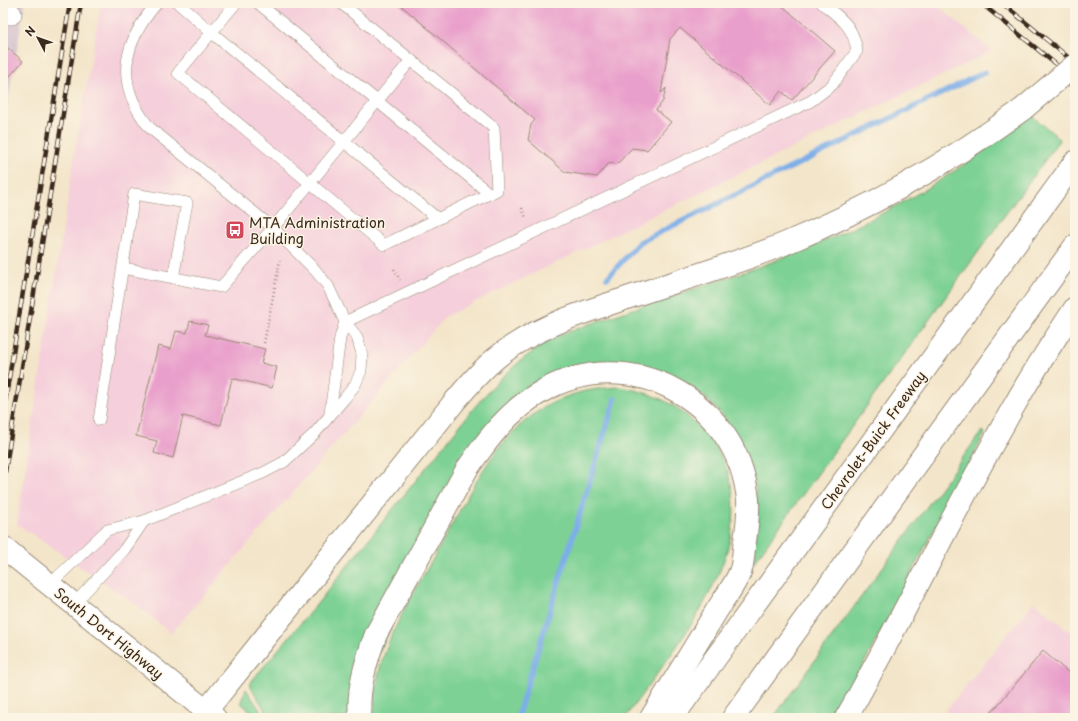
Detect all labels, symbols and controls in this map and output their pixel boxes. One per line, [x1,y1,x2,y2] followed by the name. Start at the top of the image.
[18,18,58,58] north arrow
[21,22,40,40] text: N
[249,212,385,249] place label: MTA Administration Building
[224,219,246,241] bus stop icon: MTA Administration Building
[815,366,931,514] street label: Chevrolet-Buick Freeway
[50,582,168,684] street label: South Dort Highway

